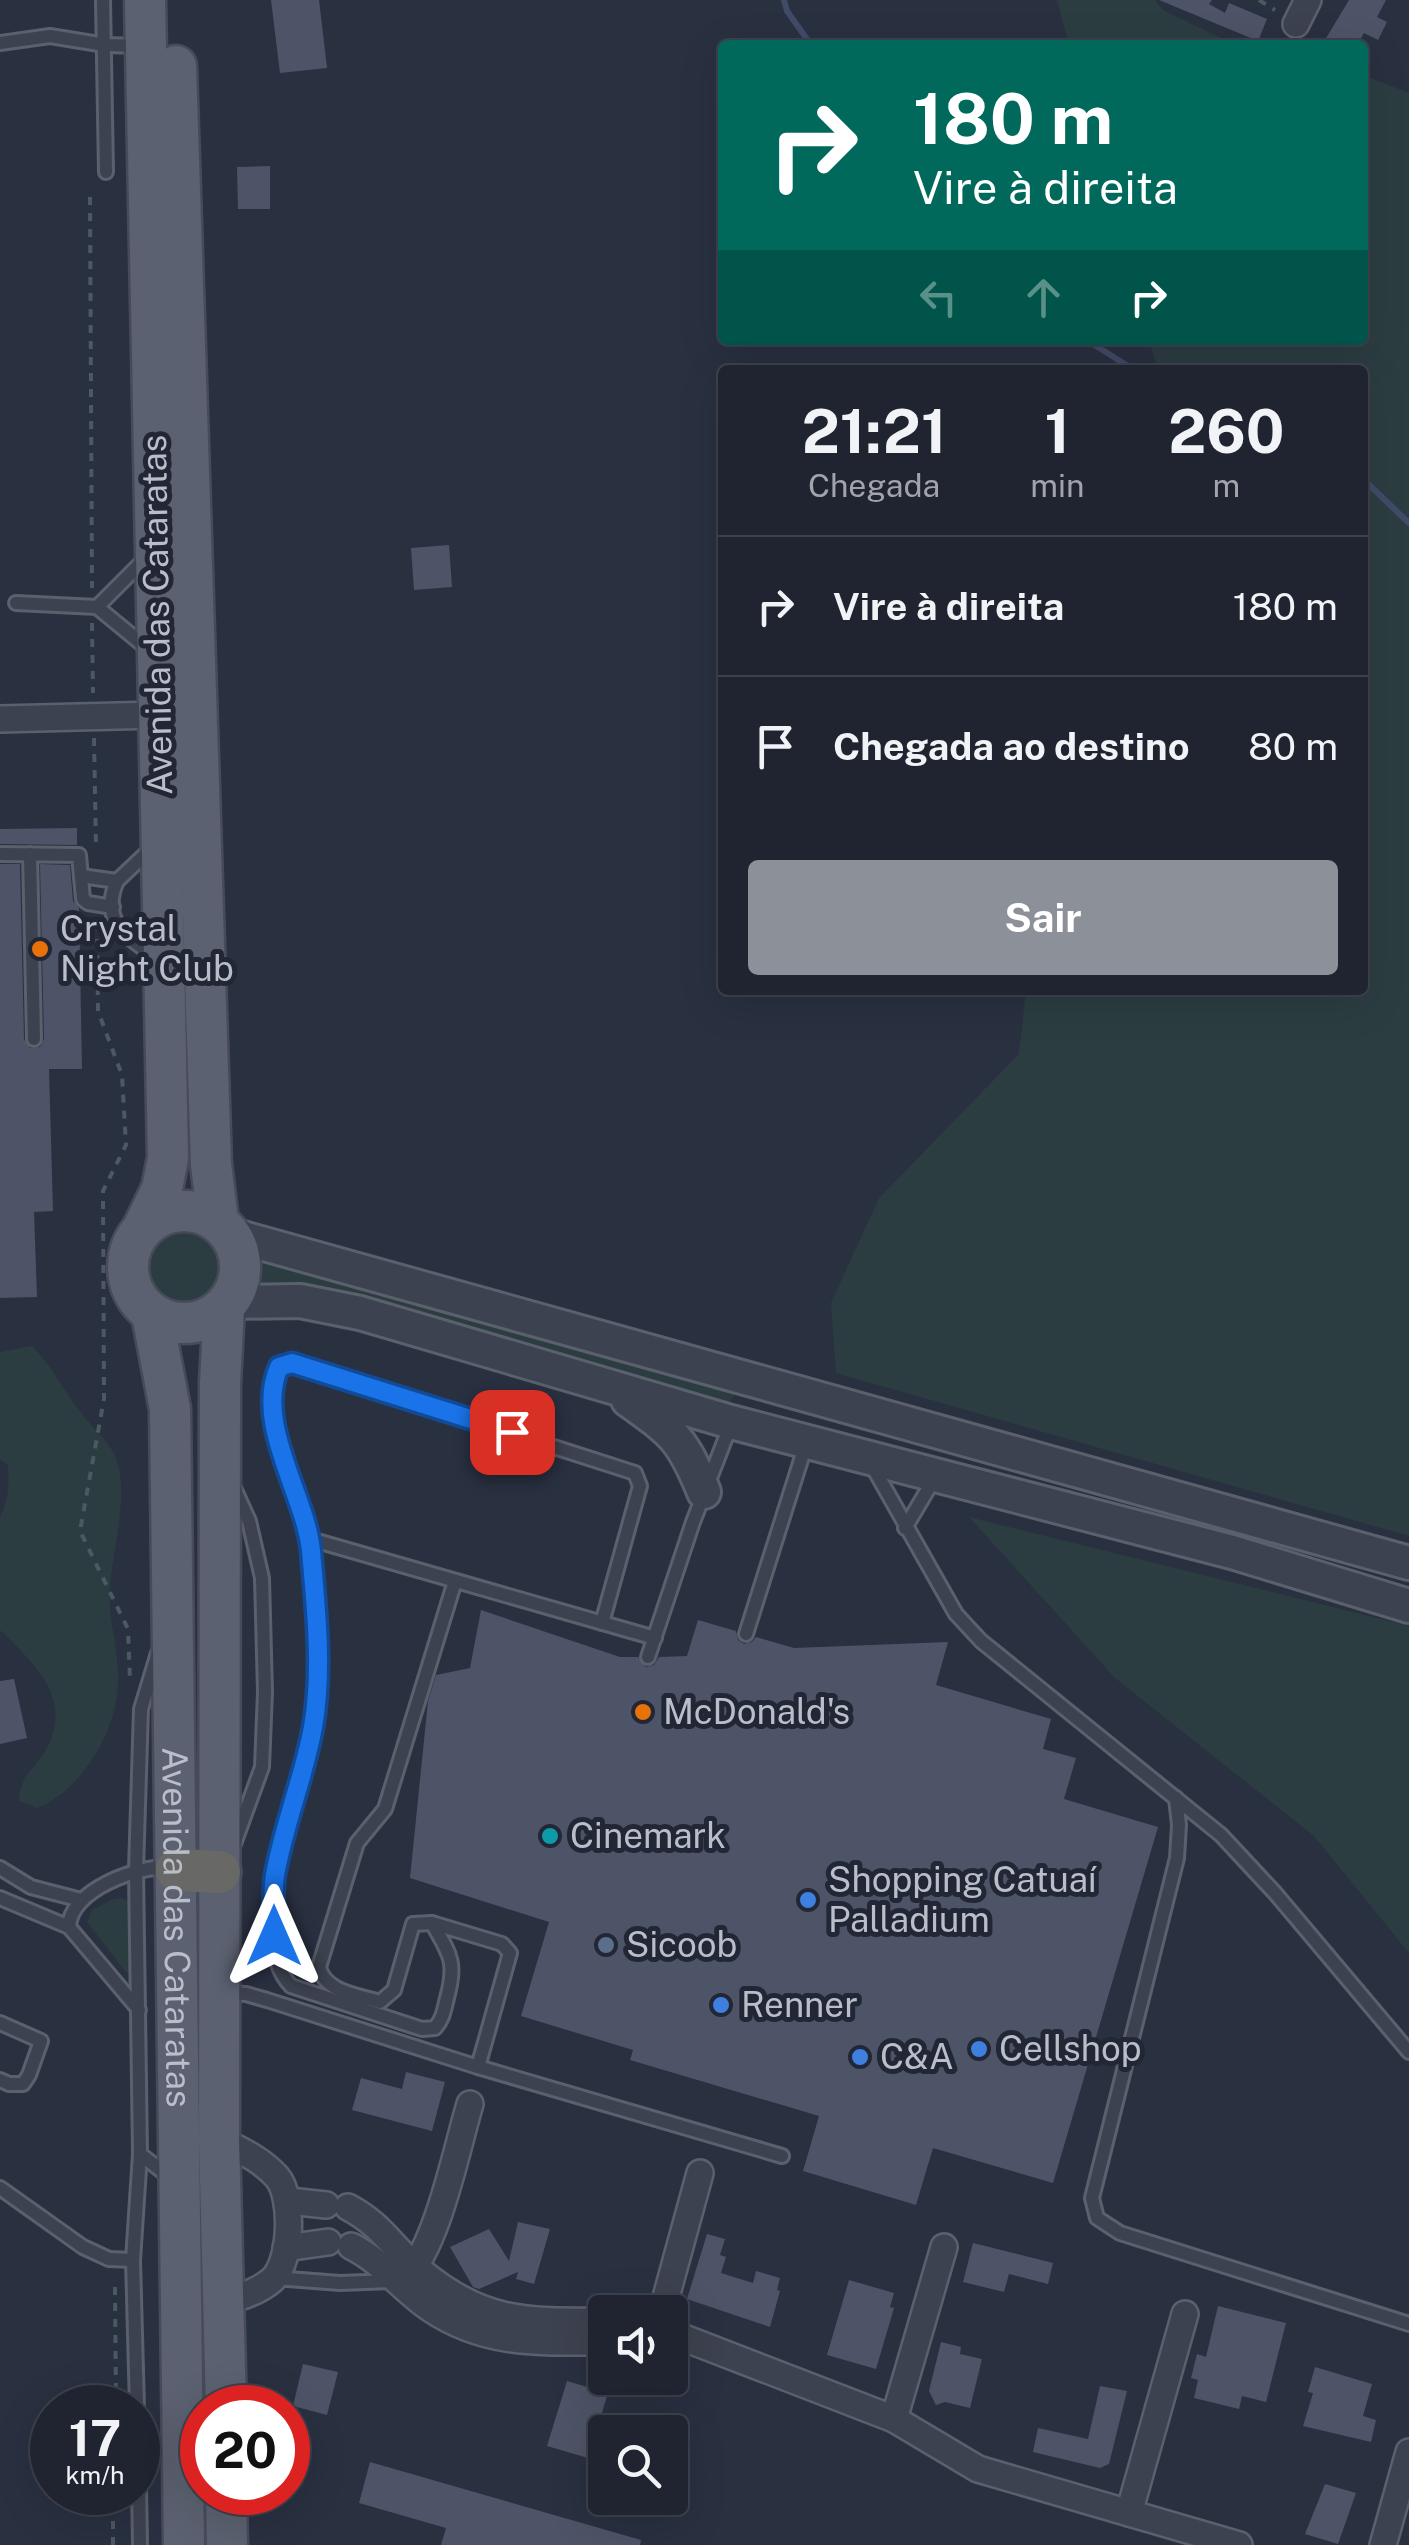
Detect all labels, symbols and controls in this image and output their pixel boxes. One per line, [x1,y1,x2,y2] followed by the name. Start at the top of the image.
[913,77,1113,160] text: 180 m
[748,80,878,210] icon: right
[913,161,1178,214] text: Vire à direita
[911,270,966,325] icon: left
[1016,270,1071,325] icon: ahead
[1121,270,1176,325] icon: right
[802,396,947,467] text: 21:21
[1045,396,1070,467] text: 1
[1168,396,1284,467] text: 260
[133,434,180,796] street label: Avenida das Cataratas
[808,467,940,504] text: Chegada
[1030,467,1085,504] text: min
[1212,467,1240,504] text: m
[748,579,803,634] icon: right
[833,584,1064,629] text: Vire à direita
[1233,584,1338,629] text: 180 m
[748,719,803,774] icon: arrive
[833,724,1190,769] text: Chegada ao destino
[1248,724,1338,769] text: 80 m
[748,860,1338,975] button: Sair
[60,908,234,989] place label: Crystal Night Club
[29,938,51,960] marker: Crystal Night Club
[470,1390,555,1475] pin
[485,1405,540,1460] icon: arrive
[663,1691,850,1732] place label: McDonald's
[632,1701,654,1723] marker: McDonald's
[154,1747,200,2108] street label: Avenida das Cataratas
[570,1815,726,1856] place label: Cinemark
[539,1825,561,1847] marker: Cinemark
[828,1859,1097,1940] place label: Shopping Catuaí Palladium
[222,1884,326,1988] position arrow
[797,1889,819,1911] marker: Shopping Catuaí Palladium
[626,1924,737,1965] place label: Sicoob
[595,1934,617,1956] marker: Sicoob
[741,1984,858,2025] place label: Renner
[710,1994,732,2016] marker: Renner
[999,2028,1142,2069] place label: Cellshop
[880,2036,954,2077] place label: C&A
[968,2038,990,2060] marker: Cellshop
[849,2046,871,2068] marker: C&A
[588,2295,688,2515] map controls
[588,2295,688,2395] button: sound
[180,2385,310,2515] speed limit sign: 20
[69,2408,121,2467] text: 17
[588,2415,688,2515] button: search
[66,2460,124,2490] text: km/h

